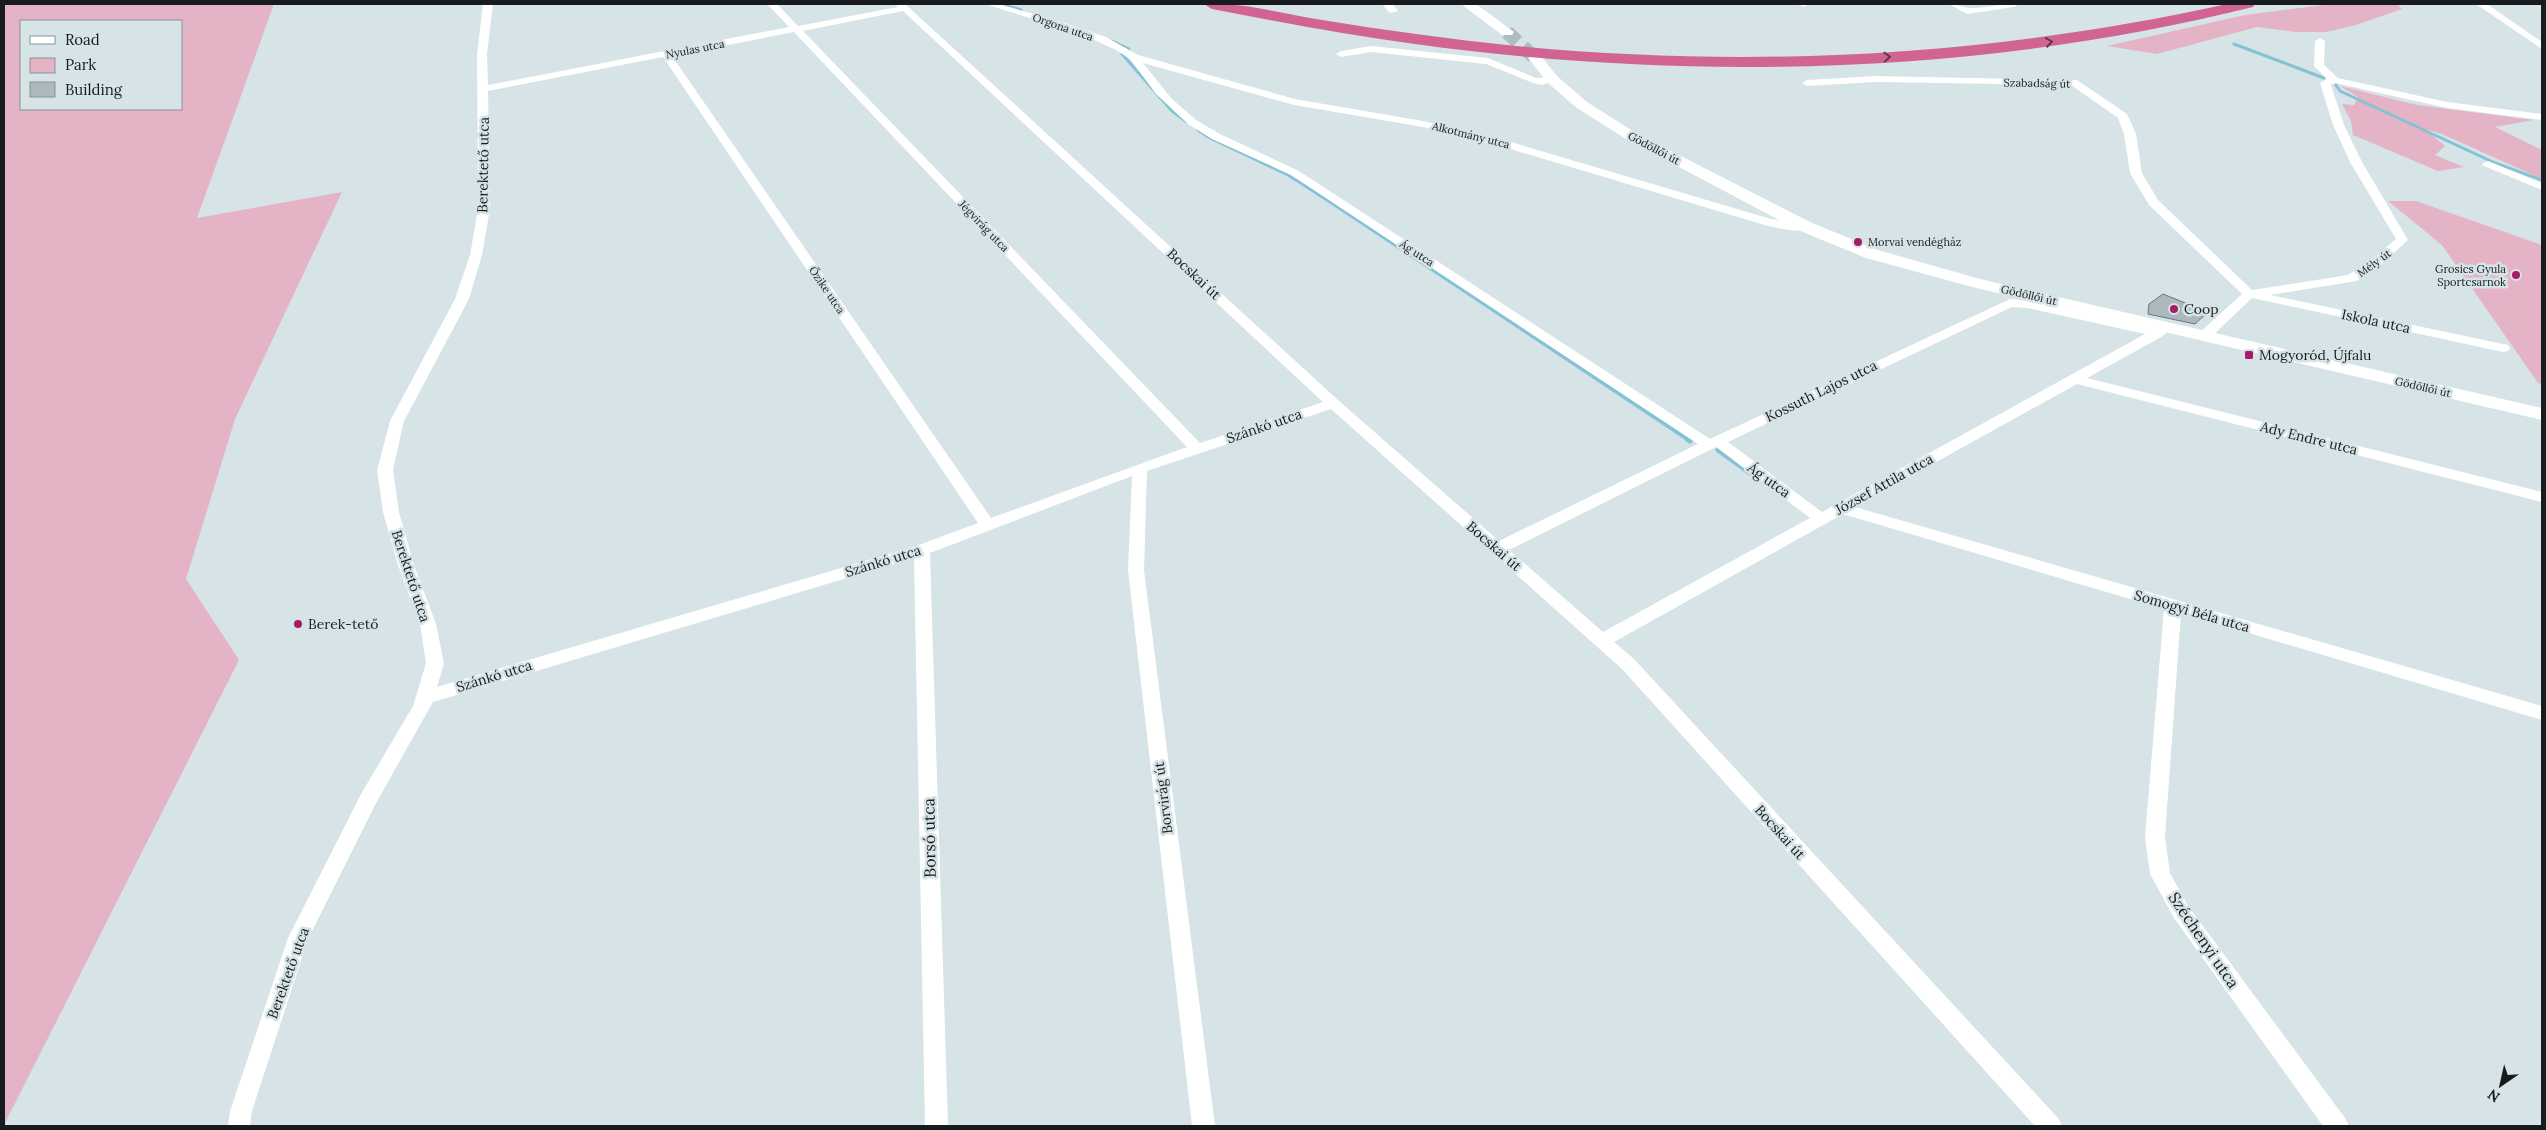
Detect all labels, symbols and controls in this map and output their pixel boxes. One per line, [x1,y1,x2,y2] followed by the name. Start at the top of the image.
[1031,10,1096,44] street label: Orgona utca
[20,20,182,110] legend
[65,30,100,49] text: Road
[664,36,726,62] street label: Nyulas utca
[2045,37,2053,48] one-way arrow
[1883,51,1891,62] one-way arrow
[65,55,96,74] text: Park
[2004,75,2071,91] street label: Szabadság út
[65,80,123,99] text: Building
[473,117,493,213] street label: Berektető utca
[1430,118,1512,151] street label: Alkotmány utca
[1626,128,1683,168] street label: Gödöllői út
[955,196,1012,255] street label: Jégvirág utca
[1868,235,1962,249] place label: Morvai vendégház
[1396,236,1437,269] street label: Ág utca
[1852,236,1864,248] marker: Morvai vendégház
[1163,245,1225,304] street label: Bocskai út
[2354,246,2394,280] street label: Mély út
[2435,262,2506,289] place label: Grosics Gyula Sportcsarnok
[806,264,848,317] street label: Őzike utca
[2510,269,2522,281] marker: Grosics Gyula Sportcsarnok
[2000,282,2059,308] street label: Gödöllői út
[2184,300,2219,318] place label: Coop
[2168,303,2180,315] marker: Coop
[2340,305,2412,337] street label: Iskola utca
[2259,346,2371,364] place label: Mogyoród, Újfalu
[2243,349,2255,361] marker: Mogyoród, Újfalu
[1762,356,1880,426] street label: Kossuth Lajos utca
[2394,374,2453,400] street label: Gödöllői út
[1224,405,1304,447] street label: Szánkó utca
[2258,417,2359,459] street label: Ady Endre utca
[1831,450,1936,519] street label: József Attila utca
[1743,458,1794,502] street label: Ág utca
[1463,517,1526,575] street label: Bocskai út
[388,528,434,624] street label: Berektető utca
[843,541,923,581] street label: Szánkó utca
[2132,586,2252,636] street label: Somogyi Béla utca
[308,615,378,633] place label: Berek-tető
[292,618,304,630] marker: Berek-tető
[454,656,534,696] street label: Szánkó utca
[1150,760,1176,835] street label: Borvirág út
[918,798,940,878] street label: Borsó utca
[1751,801,1809,863] street label: Bocskai út
[2164,888,2244,992] street label: Széchenyi utca
[263,925,313,1021] street label: Berektető utca
[2476,1060,2526,1110] north arrow
[2484,1085,2503,1106] text: N

